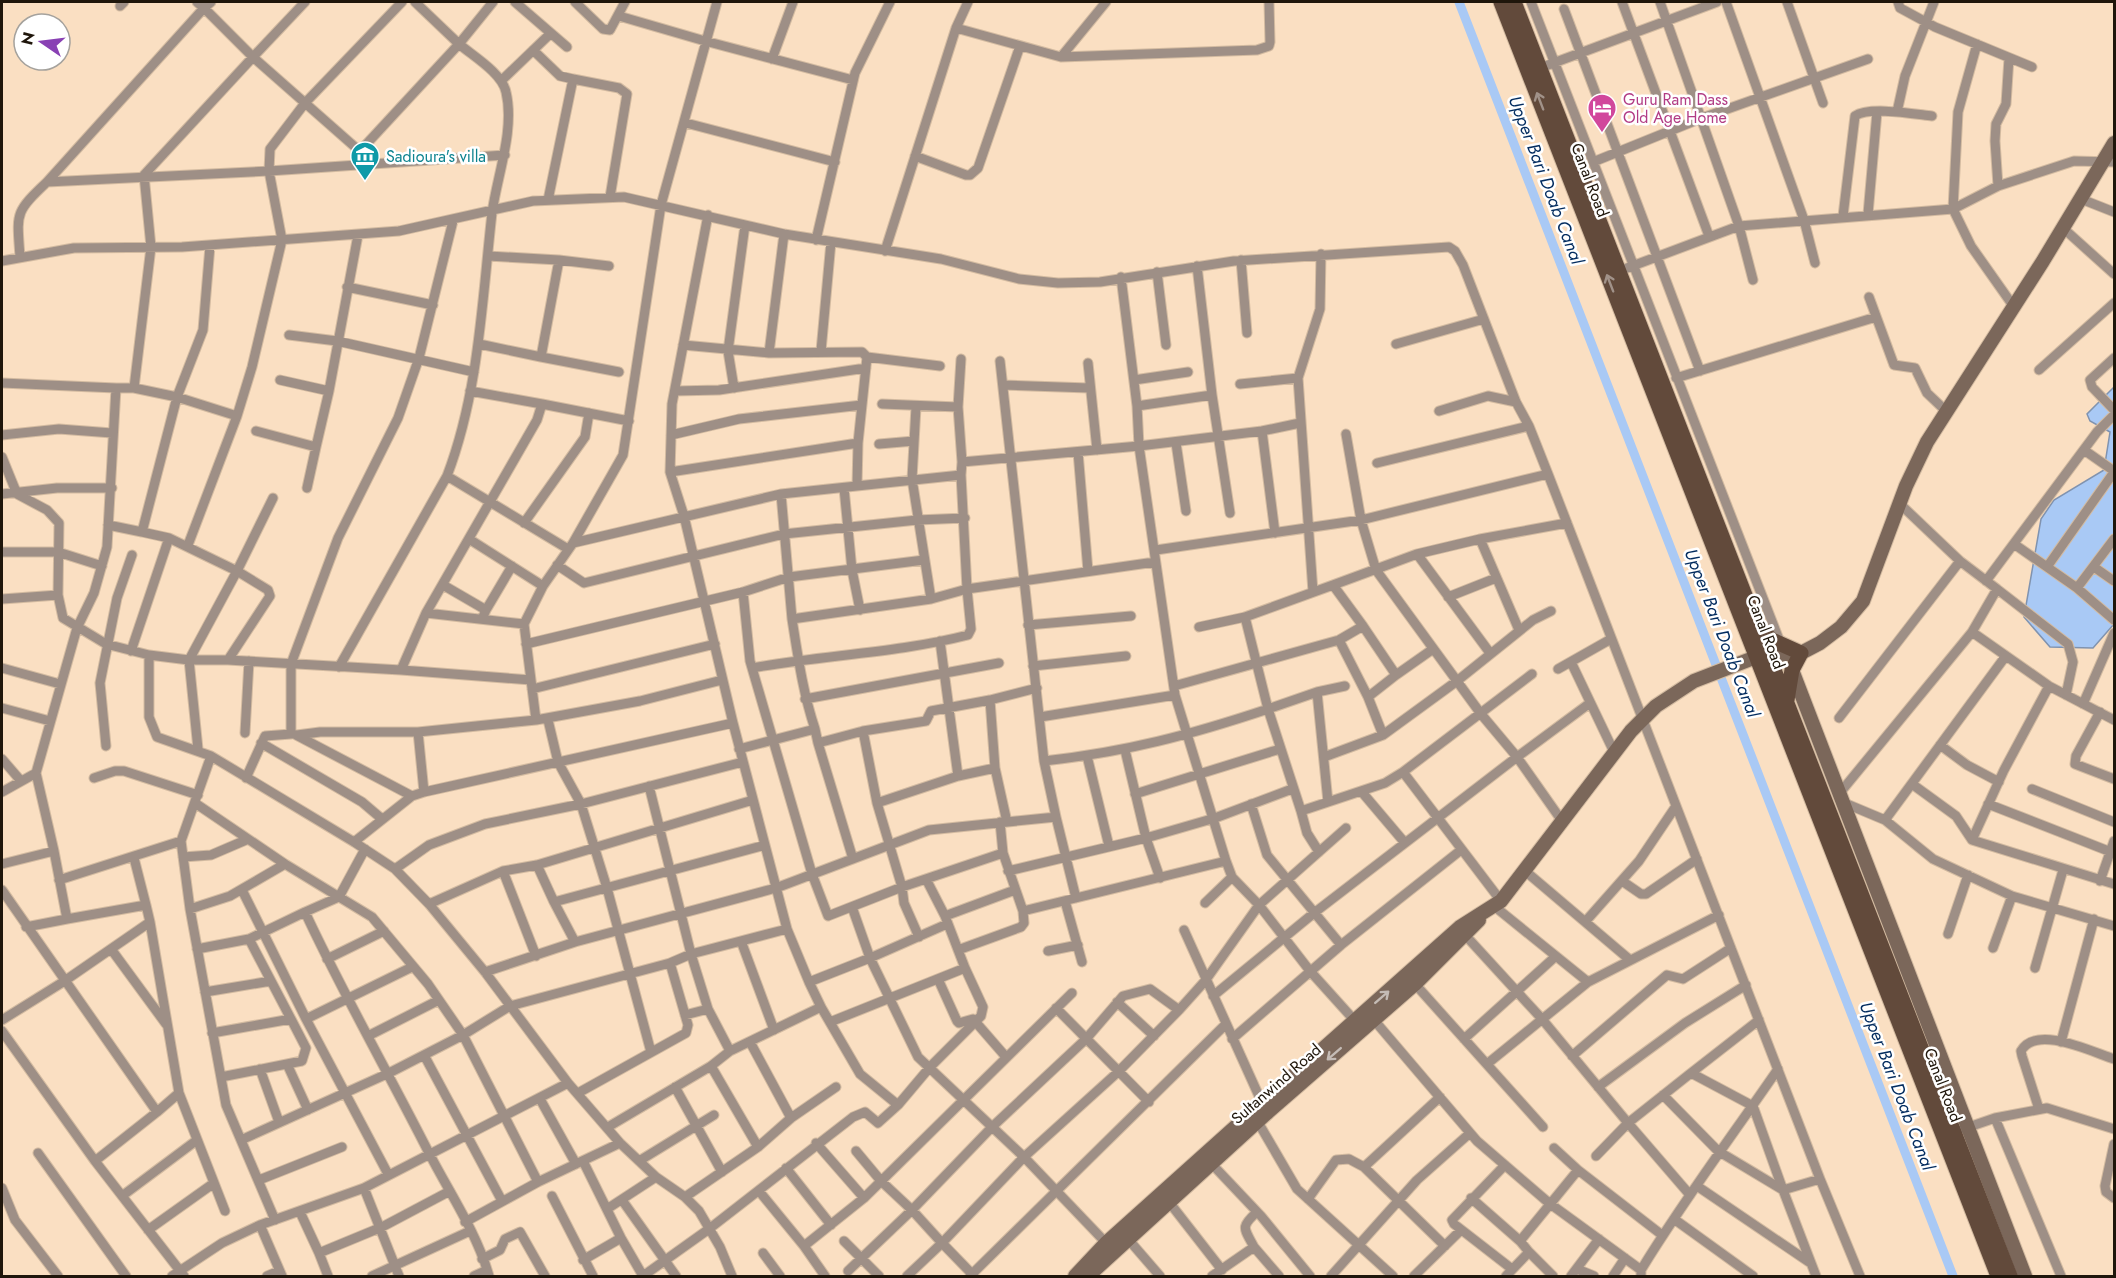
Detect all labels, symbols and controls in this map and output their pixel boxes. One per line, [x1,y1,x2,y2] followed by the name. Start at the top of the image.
[12,12,72,72] north arrow
[15,30,41,47] text: N
[1623,88,1728,129] place label: Guru Ram Dass Old Age Home
[1502,92,1591,269] water label: Upper Bari Doab Canal
[1586,92,1618,134] hotel icon: Guru Ram Dass Old Age Home
[1533,93,1544,111] one-way arrow
[349,140,381,182] museum icon: Sadioura's villa
[1565,140,1615,220] street label: Canal Road
[386,145,486,168] place label: Sadioura's villa
[1604,274,1615,293] one-way arrow
[1678,545,1767,722] water label: Upper Bari Doab Canal
[1741,592,1791,672] street label: Canal Road
[1374,990,1389,1004] one-way arrow
[1853,998,1942,1175] water label: Upper Bari Doab Canal
[1226,1038,1326,1130] street label: Sultanwind Road
[1918,1045,1968,1125] street label: Canal Road
[1327,1047,1342,1061] one-way arrow

